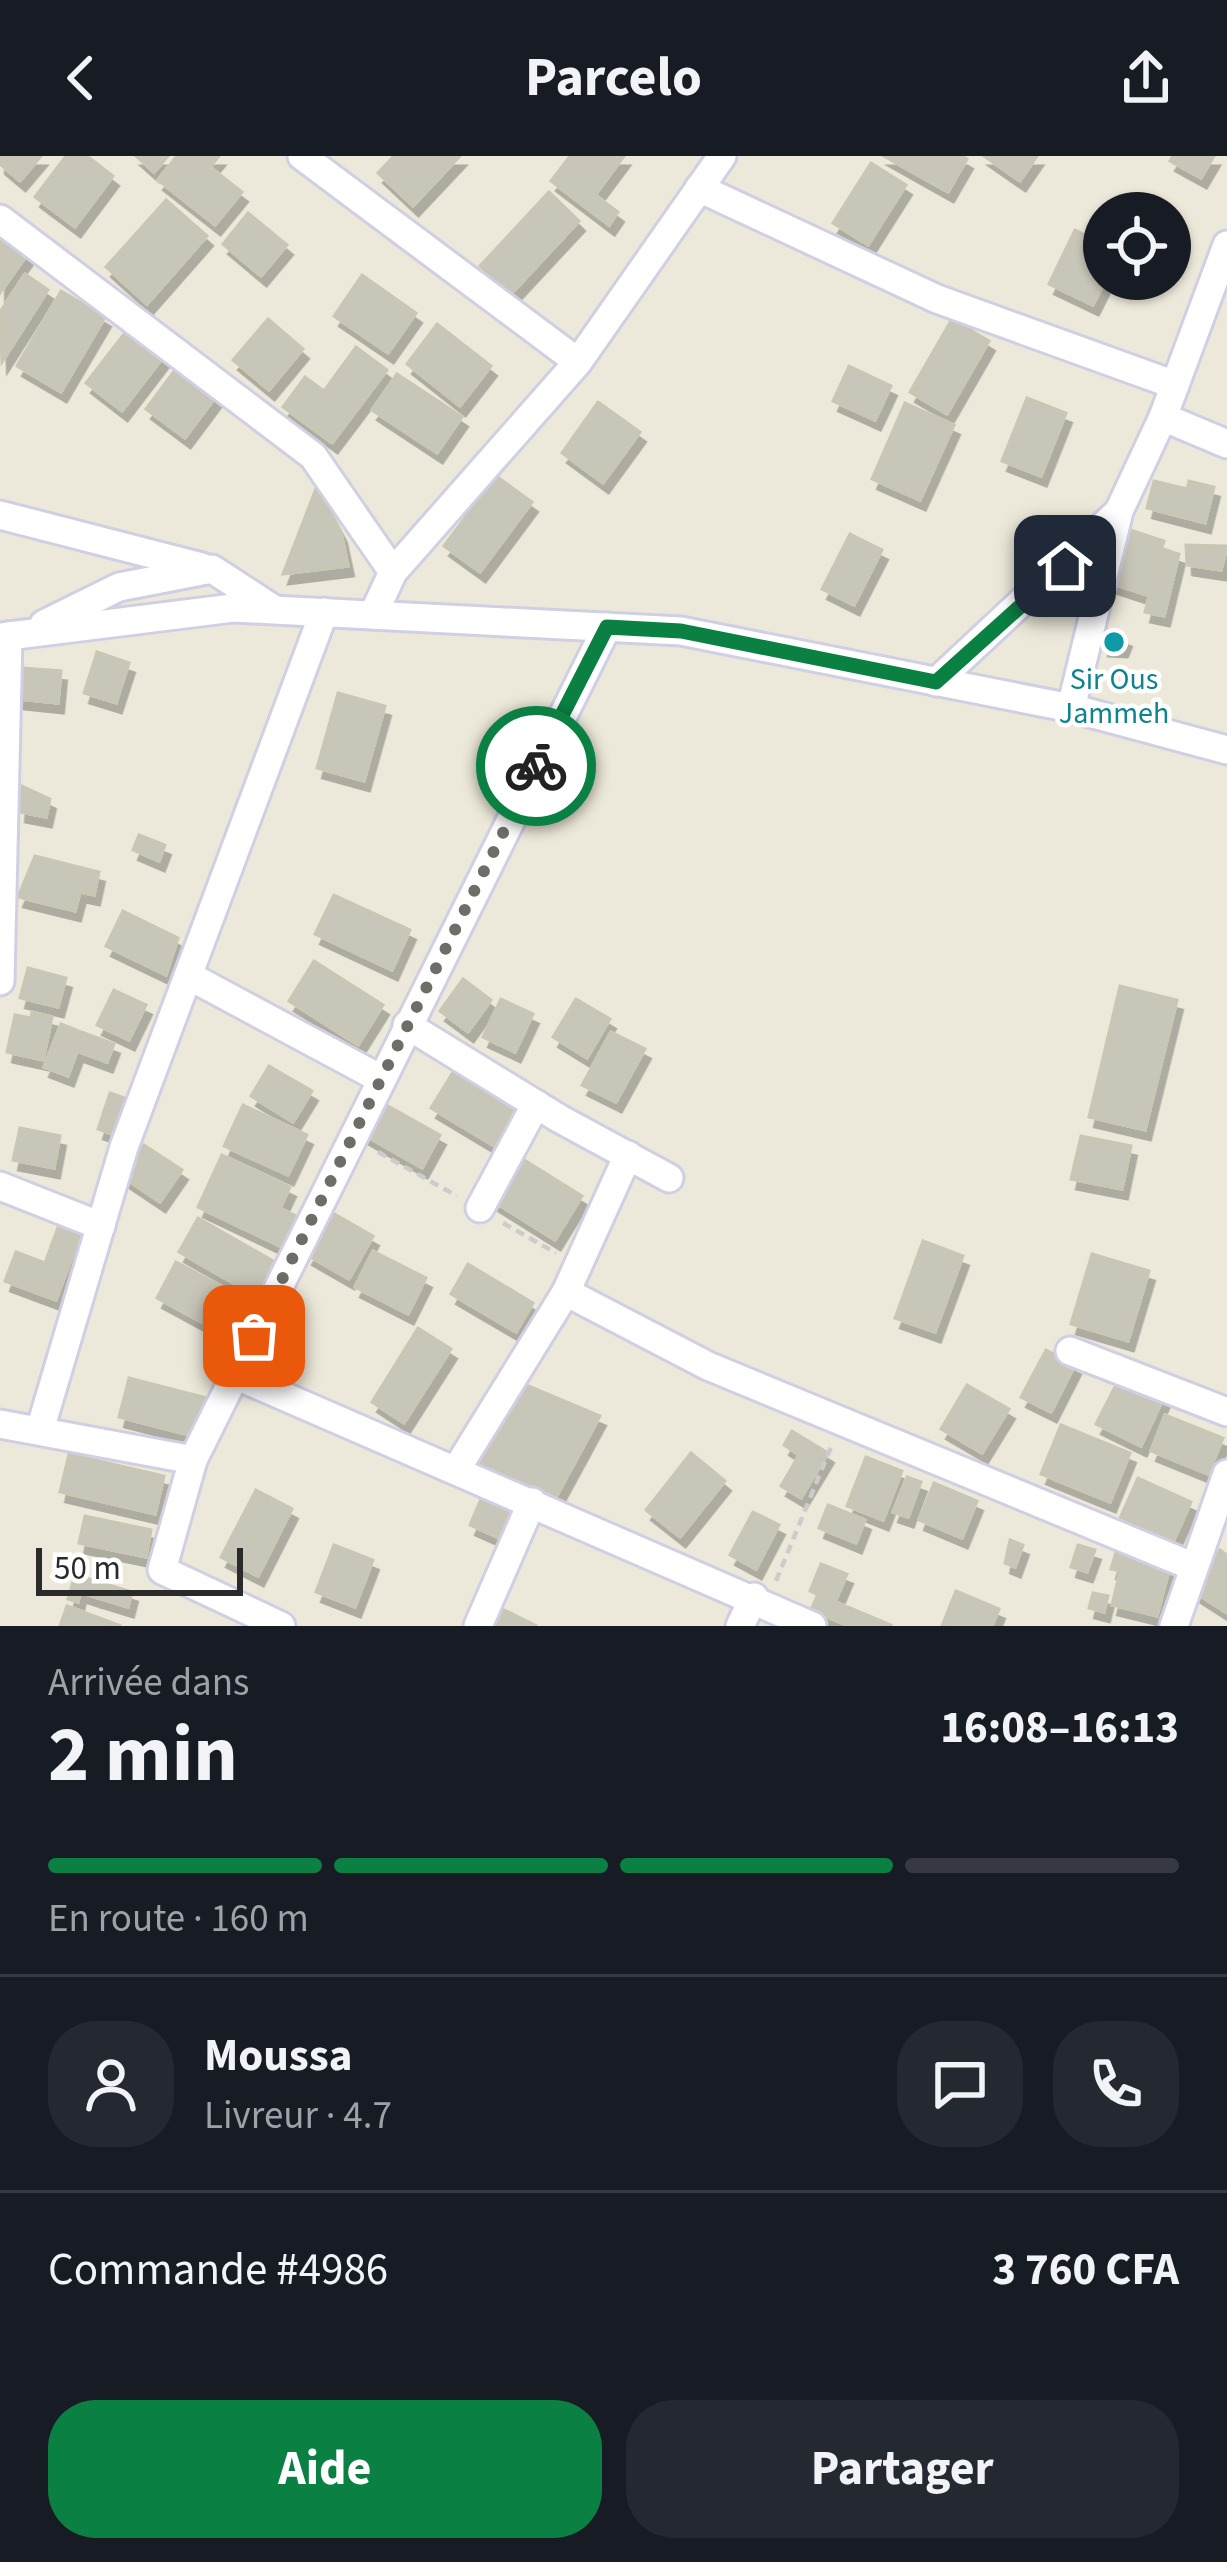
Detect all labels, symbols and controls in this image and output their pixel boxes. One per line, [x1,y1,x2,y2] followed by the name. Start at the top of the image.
[525,40,702,117] text: Parcelo
[48,45,114,111] icon: back
[1113,45,1179,111] icon: share
[1083,192,1191,300] map controls
[1083,192,1191,300] button: locate
[1014,515,1116,617] pin
[1032,533,1098,599] icon: home
[1101,629,1127,655] marker: Sir Ous Jammeh
[1059,658,1169,735] place label: Sir Ous Jammeh
[476,706,596,826] courier
[503,733,569,799] icon: bike
[203,1285,305,1387] pin
[221,1303,287,1369] icon: bag
[36,1542,243,1595] scale bar
[54,1545,121,1592] text: 50 m
[48,1655,249,1711] text: Arrivée dans
[940,1696,1179,1760] text: 16:08–16:13
[48,1700,238,1811] text: 2 min
[48,1891,309,1947] text: En route · 160 m
[48,2021,174,2147] button: person
[897,2021,1023,2147] button: chat
[1053,2021,1179,2147] button: phone
[204,2024,352,2088] text: Moussa
[204,2088,392,2144] text: Livreur · 4.7
[48,2238,388,2302] text: Commande #4986
[992,2238,1179,2302] text: 3 760 CFA
[48,2400,602,2538] button: Aide
[626,2400,1179,2538] button: Partager

